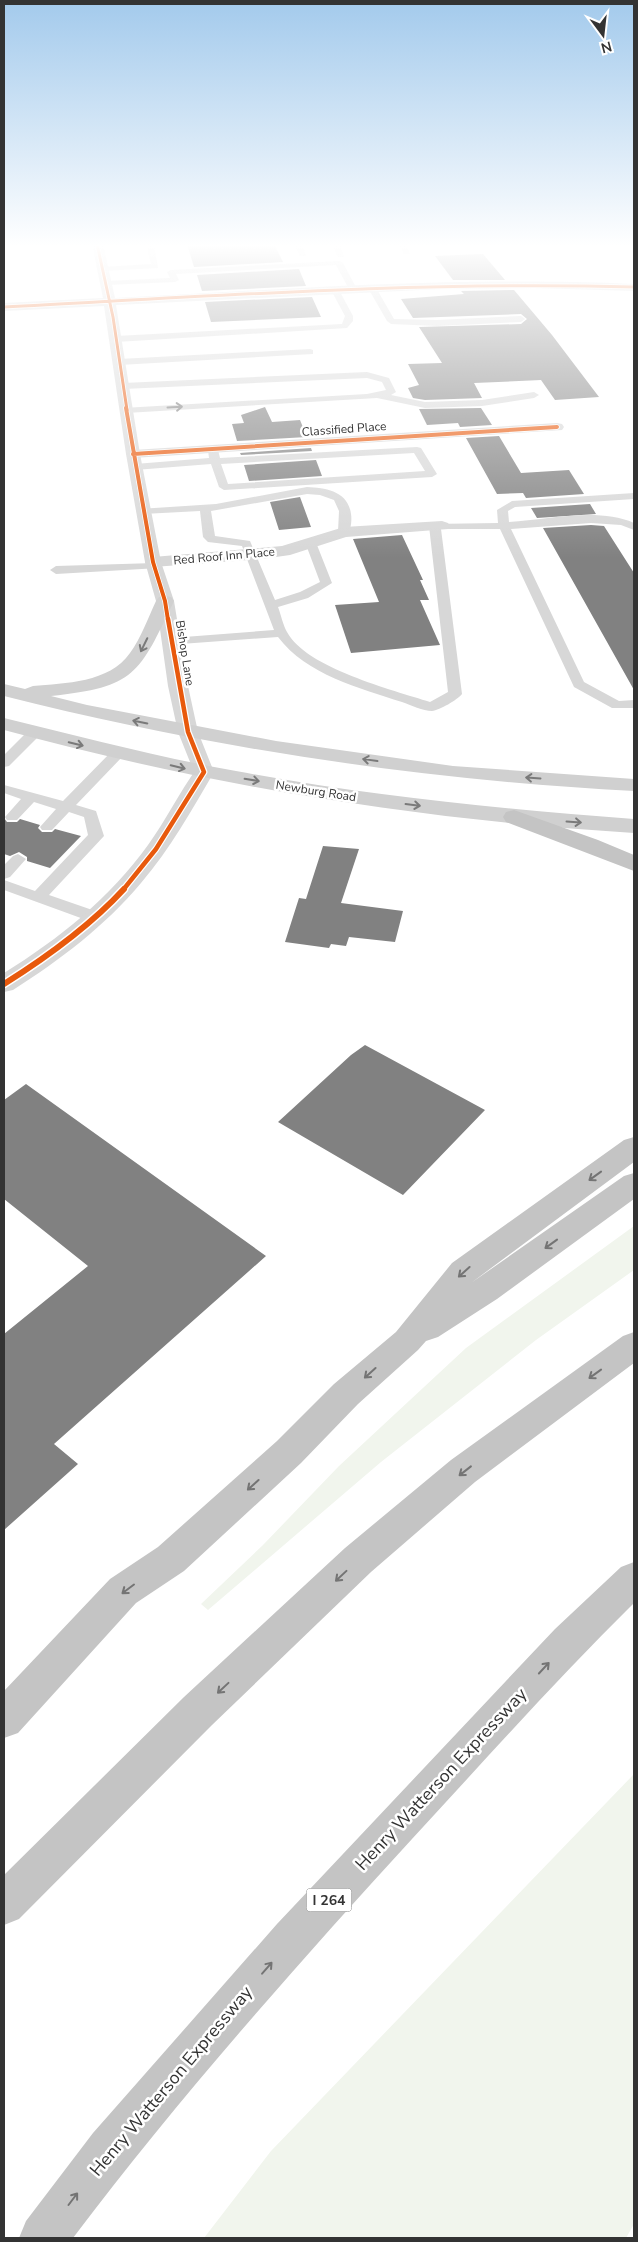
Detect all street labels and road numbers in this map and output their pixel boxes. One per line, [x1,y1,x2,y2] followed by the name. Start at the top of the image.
[301,418,387,440] street label: Classified Place
[173,544,275,568] street label: Red Roof Inn Place
[172,619,198,687] street label: Bishop Lane
[275,777,357,805] street label: Newburg Road
[350,1682,533,1876] street label: Henry Watterson Expressway
[306,1888,352,1912] road number: I 264
[84,1980,258,2181] street label: Henry Watterson Expressway

